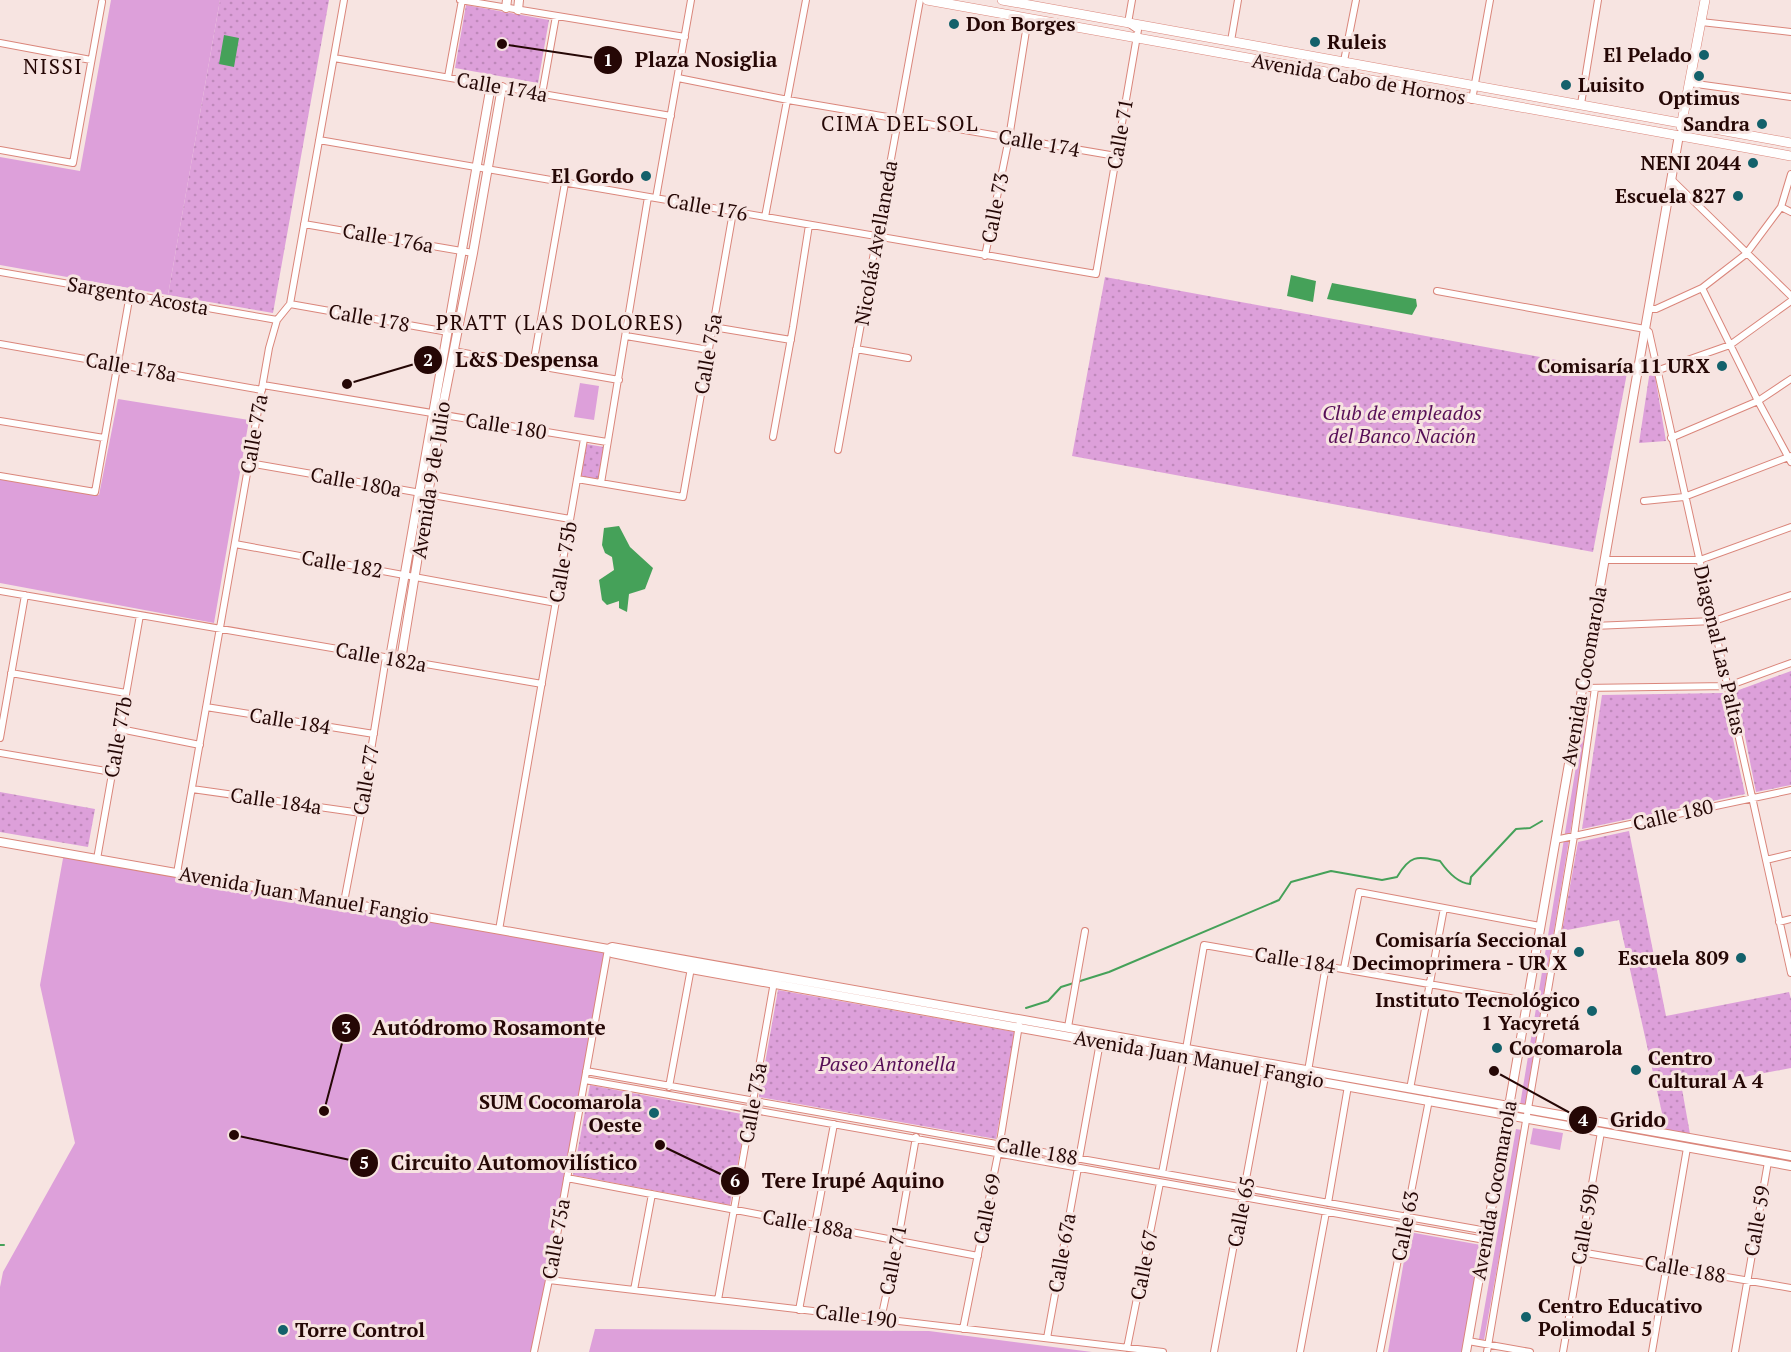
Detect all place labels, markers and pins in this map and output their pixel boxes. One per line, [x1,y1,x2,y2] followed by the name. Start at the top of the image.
[966,10,1075,37] place label: Don Borges
[947,17,961,31] marker: Don Borges
[1327,28,1386,55] place label: Ruleis
[1308,35,1322,49] marker: Ruleis
[593,40,789,79] callout: Plaza Nosiglia
[1603,41,1692,68] place label: El Pelado
[1697,48,1711,62] marker: El Pelado
[1692,69,1706,83] marker: Optimus
[1578,71,1644,98] place label: Luisito
[1559,78,1573,92] marker: Luisito
[1658,84,1740,111] place label: Optimus
[1683,110,1750,137] place label: Sandra
[1755,117,1769,131] marker: Sandra
[1641,149,1742,176] place label: NENI 2044
[1746,156,1760,170] marker: NENI 2044
[551,162,634,189] place label: El Gordo
[639,169,653,183] marker: El Gordo
[1615,182,1726,209] place label: Escuela 827
[1731,189,1745,203] marker: Escuela 827
[413,340,610,379] callout: L&S Despensa
[1538,352,1710,379] place label: Comisaría 11 URX
[1715,359,1729,373] marker: Comisaría 11 URX
[1353,926,1567,976] place label: Comisaría Seccional Decimoprimera - UR X
[1618,944,1729,971] place label: Escuela 809
[1572,945,1586,959] marker: Comisaría Seccional Decimoprimera - UR X
[1734,951,1748,965] marker: Escuela 809
[1375,986,1580,1036] place label: Instituto Tecnológico 1 Yacyretá
[1585,1004,1599,1018] marker: Instituto Tecnológico 1 Yacyretá
[331,1008,618,1047] callout: Autódromo Rosamonte
[1509,1034,1623,1061] place label: Cocomarola
[1490,1041,1504,1055] marker: Cocomarola
[1648,1044,1764,1094] place label: Centro Cultural A 4
[1629,1063,1643,1077] marker: Centro Cultural A 4
[479,1088,642,1138] place label: SUM Cocomarola Oeste
[1568,1101,1678,1140] callout: Grido
[647,1106,661,1120] marker: SUM Cocomarola Oeste
[349,1143,650,1182] callout: Circuito Automovilístico
[720,1161,957,1200] callout: Tere Irupé Aquino
[1538,1292,1703,1342] place label: Centro Educativo Polimodal 5
[1519,1310,1533,1324] marker: Centro Educativo Polimodal 5
[295,1316,425,1343] place label: Torre Control
[276,1323,290,1337] marker: Torre Control

